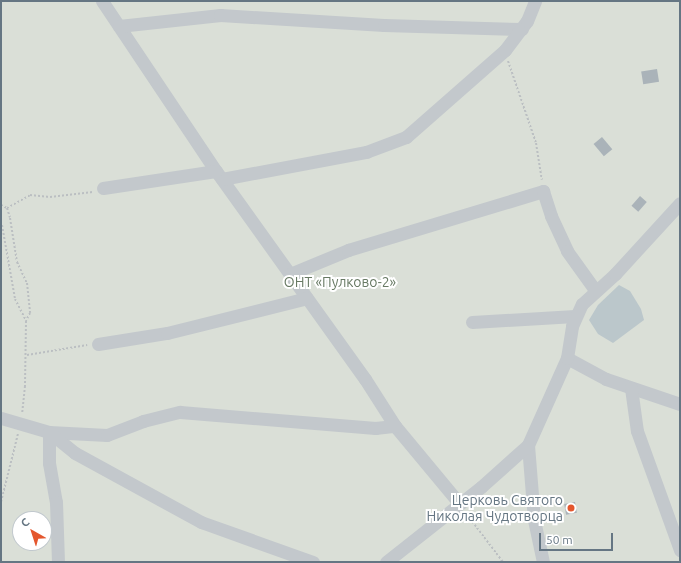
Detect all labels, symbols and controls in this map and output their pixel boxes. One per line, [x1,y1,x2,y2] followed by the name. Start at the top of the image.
[284,274,396,290] park label: ОНТ «Пулково-2»
[426,492,563,524] place label: Церковь Святого Николая Чудотворца
[566,503,576,513] marker: Церковь Святого Николая Чудотворца
[12,511,52,551] north arrow
[19,516,32,529] text: С
[541,525,615,551] scale bar
[546,533,573,546] text: 50 m

